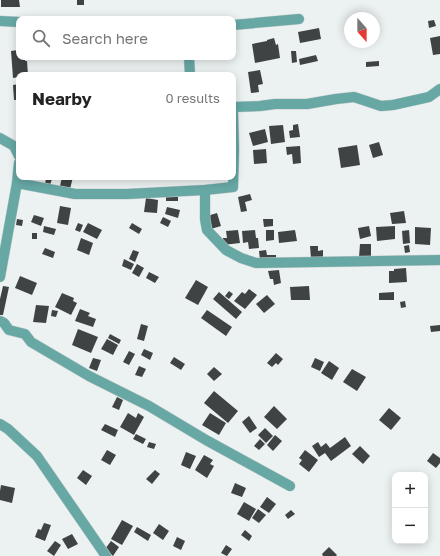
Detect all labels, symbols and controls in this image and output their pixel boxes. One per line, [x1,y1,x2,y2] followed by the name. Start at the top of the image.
[344,12,380,48] north arrow
[16,16,236,60] search box
[30,27,52,49] icon: search
[62,29,148,47] text: Search here
[32,88,92,109] text: Nearby
[165,90,220,106] text: 0 results
[392,472,428,544] map controls
[392,472,428,508] button: +
[392,508,428,544] button: −

